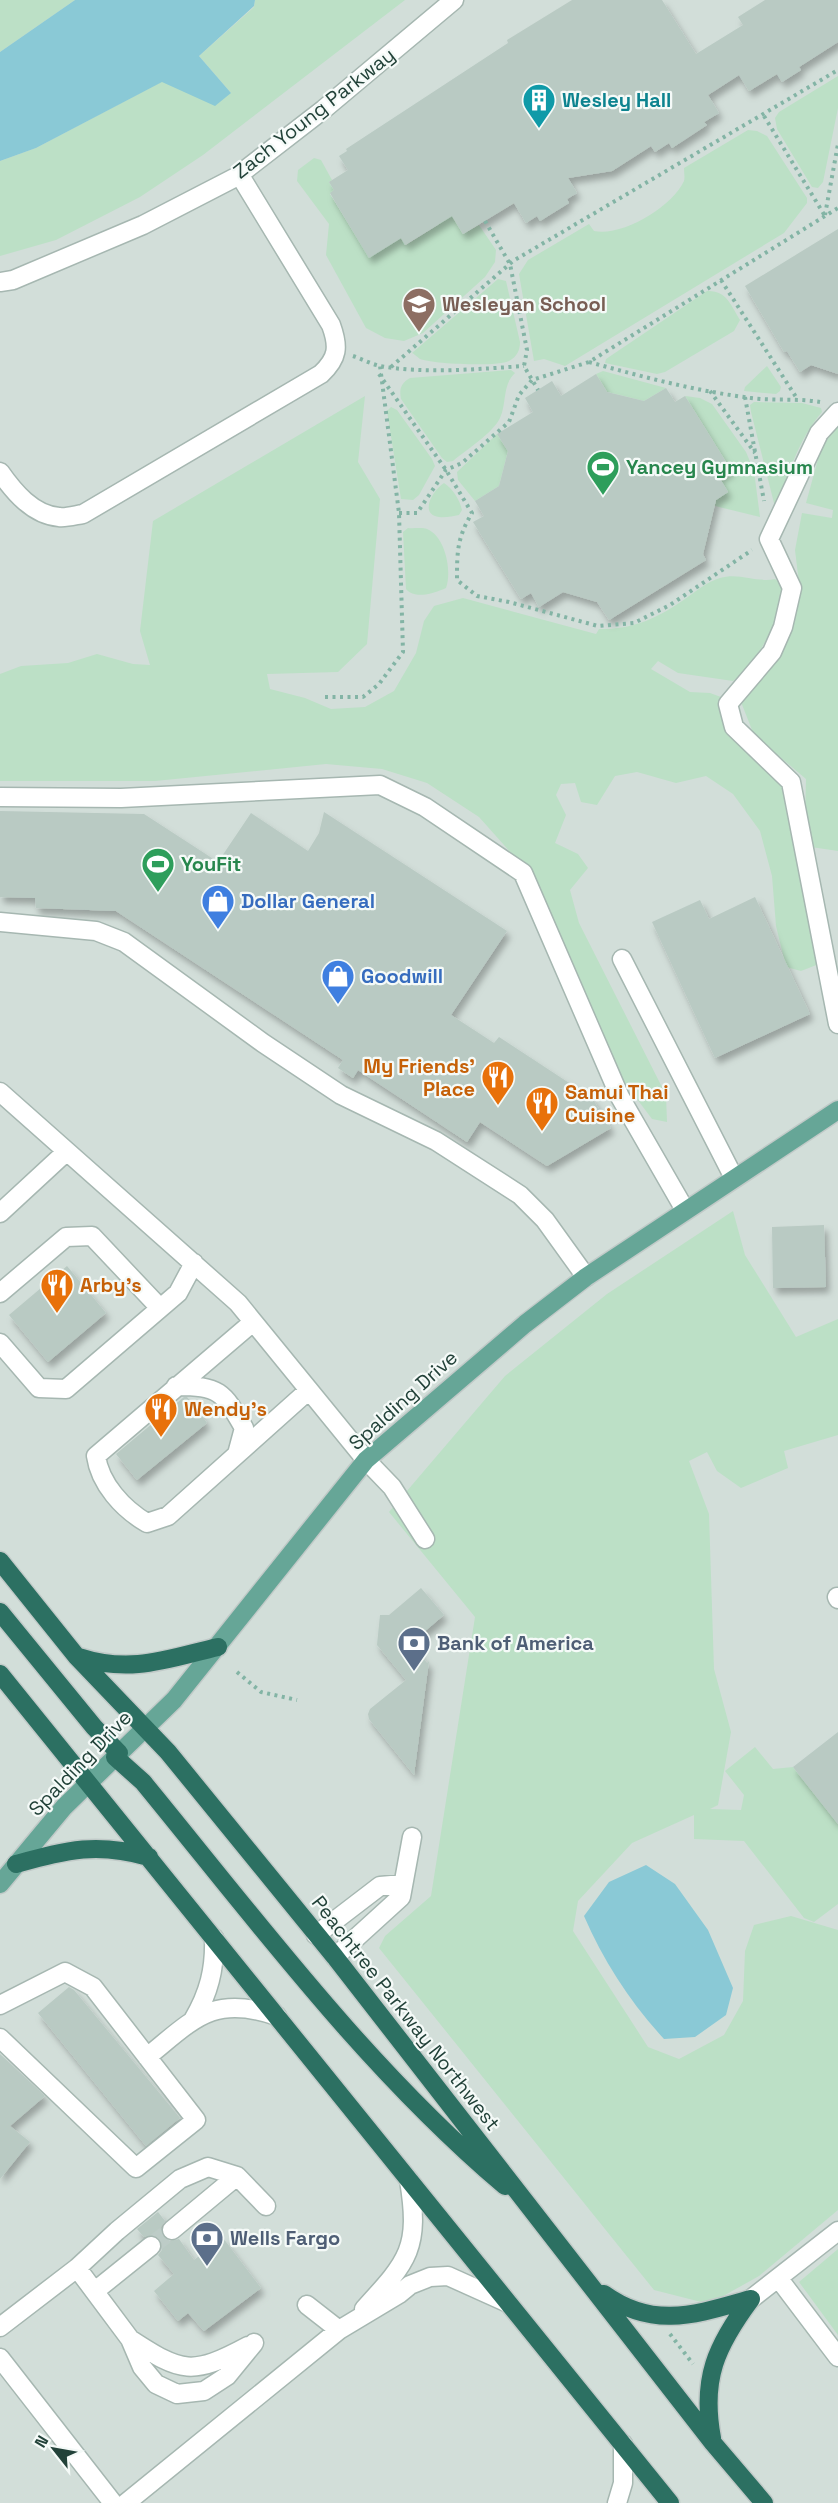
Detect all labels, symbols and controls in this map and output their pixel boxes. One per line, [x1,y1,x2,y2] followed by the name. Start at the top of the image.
[228,42,400,184] street label: Zach Young Parkway
[521,82,557,129] building icon: Wesley Hall
[562,87,671,113] place label: Wesley Hall
[401,286,437,333] school or university icon: Wesleyan School
[442,291,606,317] place label: Wesleyan School
[585,449,621,496] sports icon: Yancey Gymnasium
[626,454,813,480] place label: Yancey Gymnasium
[140,846,176,893] sports icon: YouFit
[181,851,241,877] place label: YouFit
[200,883,236,930] shop icon: Dollar General
[241,888,375,914] place label: Dollar General
[320,958,356,1005] shop icon: Goodwill
[361,963,443,989] place label: Goodwill
[363,1053,475,1102] place label: My Friends' Place
[480,1059,516,1106] restaurant icon: My Friends' Place
[565,1079,669,1128] place label: Samui Thai Cuisine
[524,1085,560,1132] restaurant icon: Samui Thai Cuisine
[39,1267,75,1314] restaurant icon: Arby's
[80,1272,142,1298] place label: Arby's
[343,1344,463,1456] street label: Spalding Drive
[143,1391,179,1438] restaurant icon: Wendy's
[184,1396,267,1422] place label: Wendy's
[396,1625,432,1672] bank icon: Bank of America
[437,1630,594,1656] place label: Bank of America
[23,1705,137,1821] street label: Spalding Drive
[306,1890,506,2136] street label: Peachtree Parkway Northwest
[189,2220,225,2267] bank icon: Wells Fargo
[230,2225,340,2251] place label: Wells Fargo
[24,2419,84,2479] north arrow
[30,2432,53,2452] text: N

